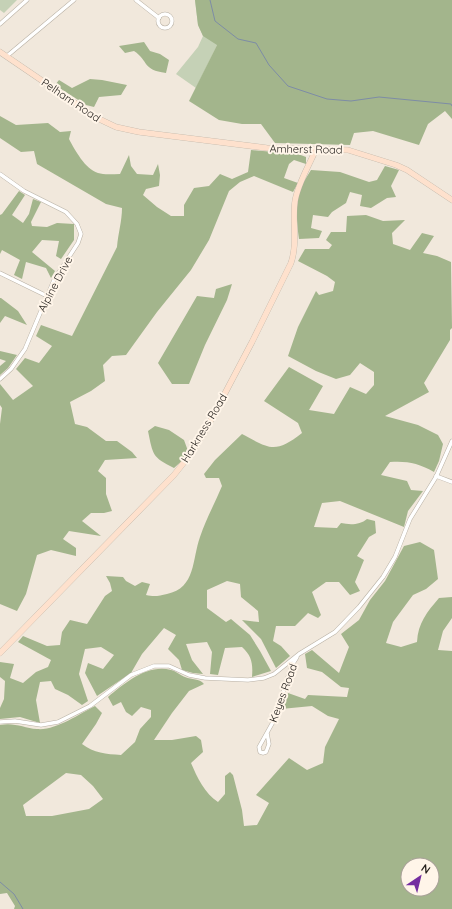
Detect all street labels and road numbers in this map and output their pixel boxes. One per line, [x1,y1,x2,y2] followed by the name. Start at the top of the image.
[39,75,103,125] street label: Pelham Road
[269,141,343,157] street label: Amherst Road
[35,254,75,314] street label: Alpine Drive
[178,391,230,465] street label: Harkness Road
[266,662,300,724] street label: Keyes Road

